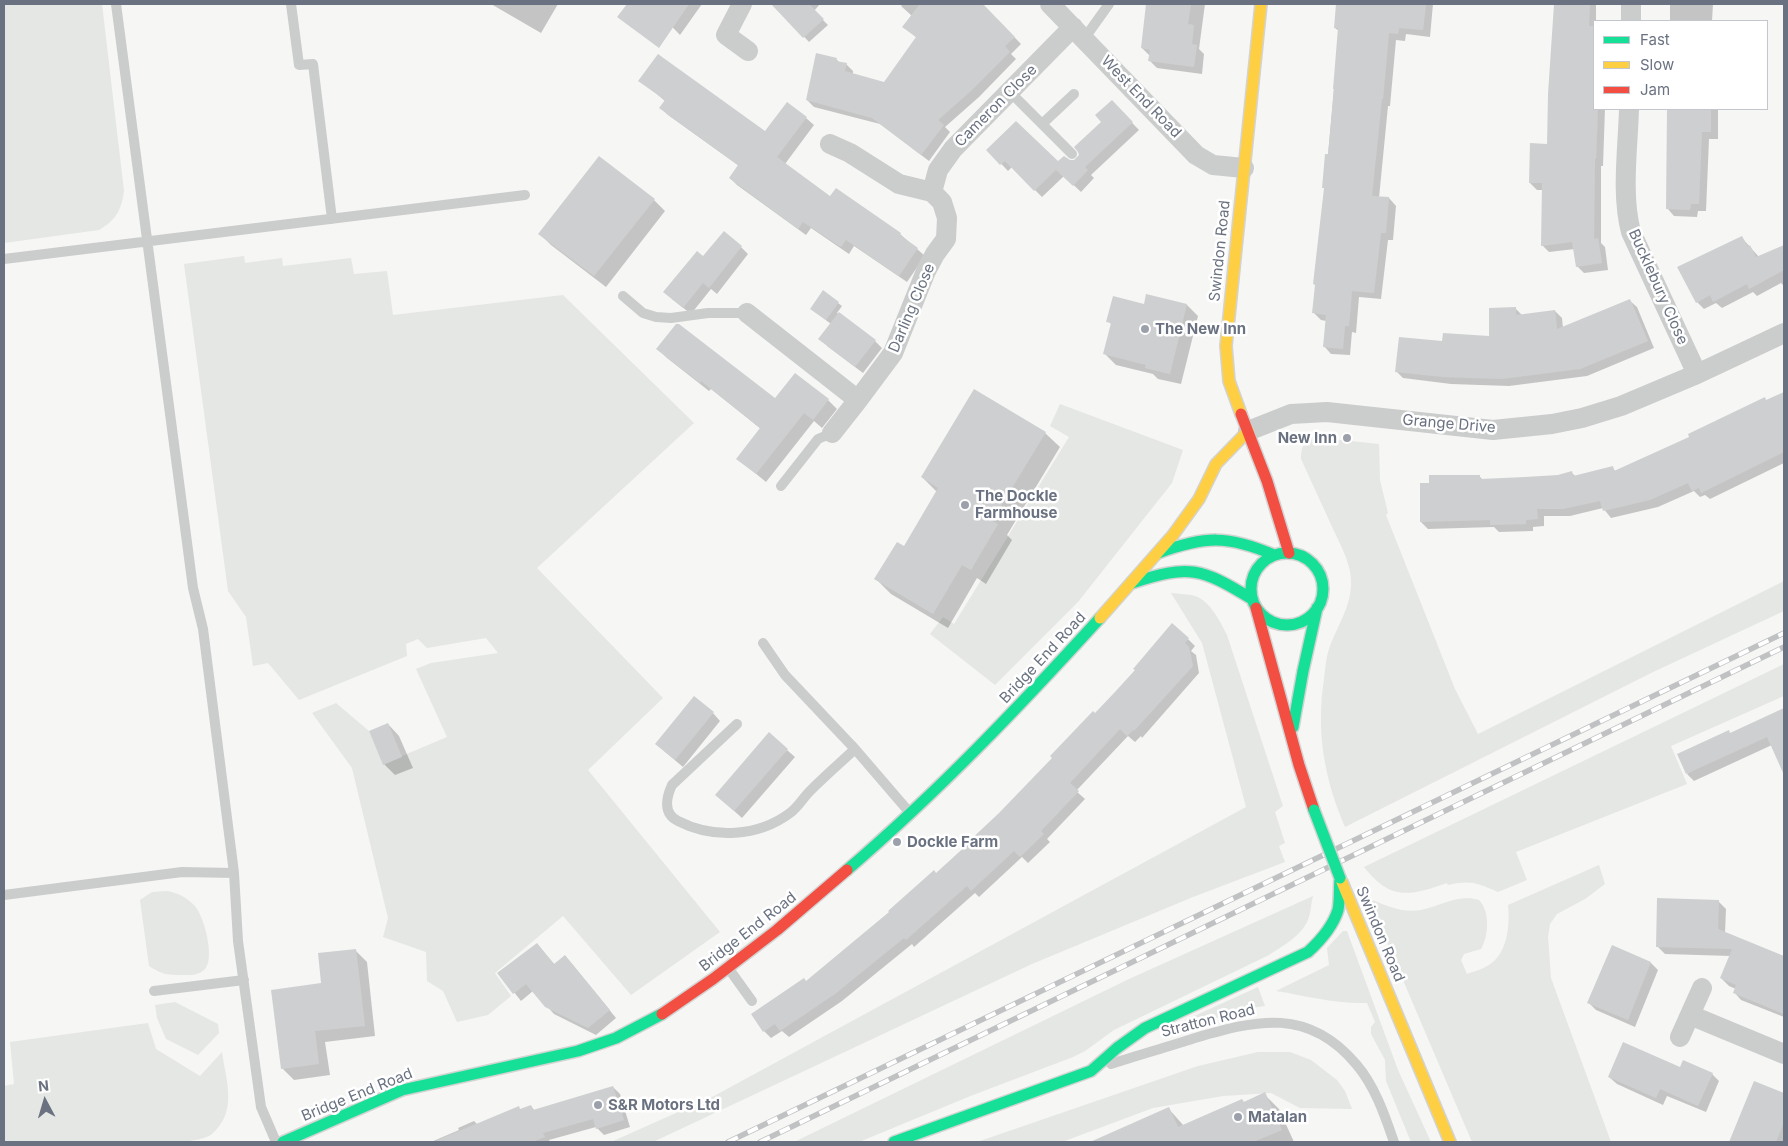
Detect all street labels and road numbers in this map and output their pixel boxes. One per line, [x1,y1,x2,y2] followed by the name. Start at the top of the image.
[1097,52,1185,142] street label: West End Road
[951,61,1041,151] street label: Cameron Close
[1206,199,1234,303] street label: Swindon Road
[1624,226,1692,348] street label: Bucklebury Close
[885,261,939,355] street label: Darling Close
[1402,411,1496,437] street label: Grange Drive
[996,609,1090,707] street label: Bridge End Road
[1352,884,1408,984] street label: Swindon Road
[696,889,800,975] street label: Bridge End Road
[1159,1001,1257,1041] street label: Stratton Road
[299,1065,415,1125] street label: Bridge End Road

